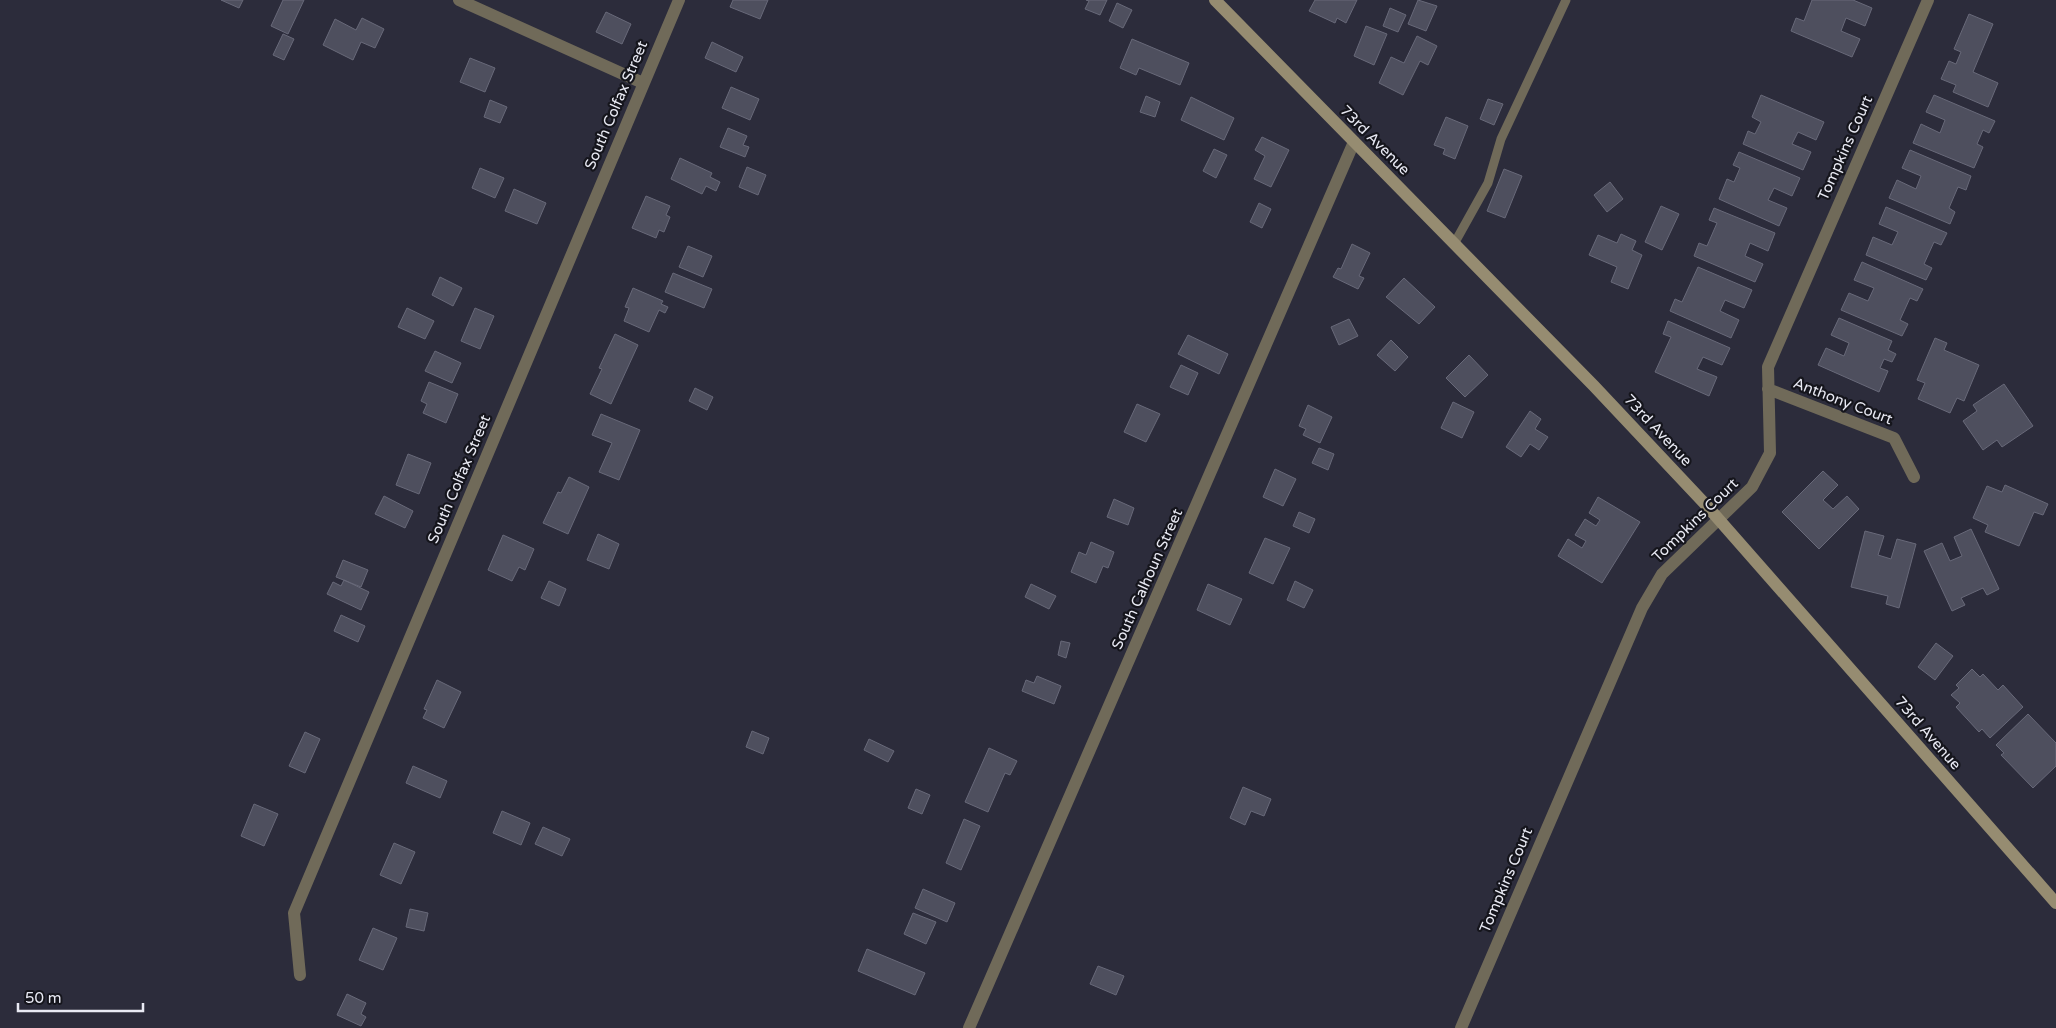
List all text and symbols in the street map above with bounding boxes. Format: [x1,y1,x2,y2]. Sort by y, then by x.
street label: South Colfax Street [581,38,651,172]
street label: Tompkins Court [1814,93,1876,203]
street label: 73rd Avenue [1336,101,1414,179]
street label: Anthony Court [1791,374,1895,428]
street label: 73rd Avenue [1620,390,1696,470]
street label: South Colfax Street [424,412,494,546]
street label: Tompkins Court [1648,474,1742,566]
street label: South Calhoun Street [1108,506,1186,652]
street label: 73rd Avenue [1891,693,1965,773]
street label: Tompkins Court [1476,824,1536,935]
scale bar [18,980,142,1012]
text: 50 m [25,989,62,1007]

